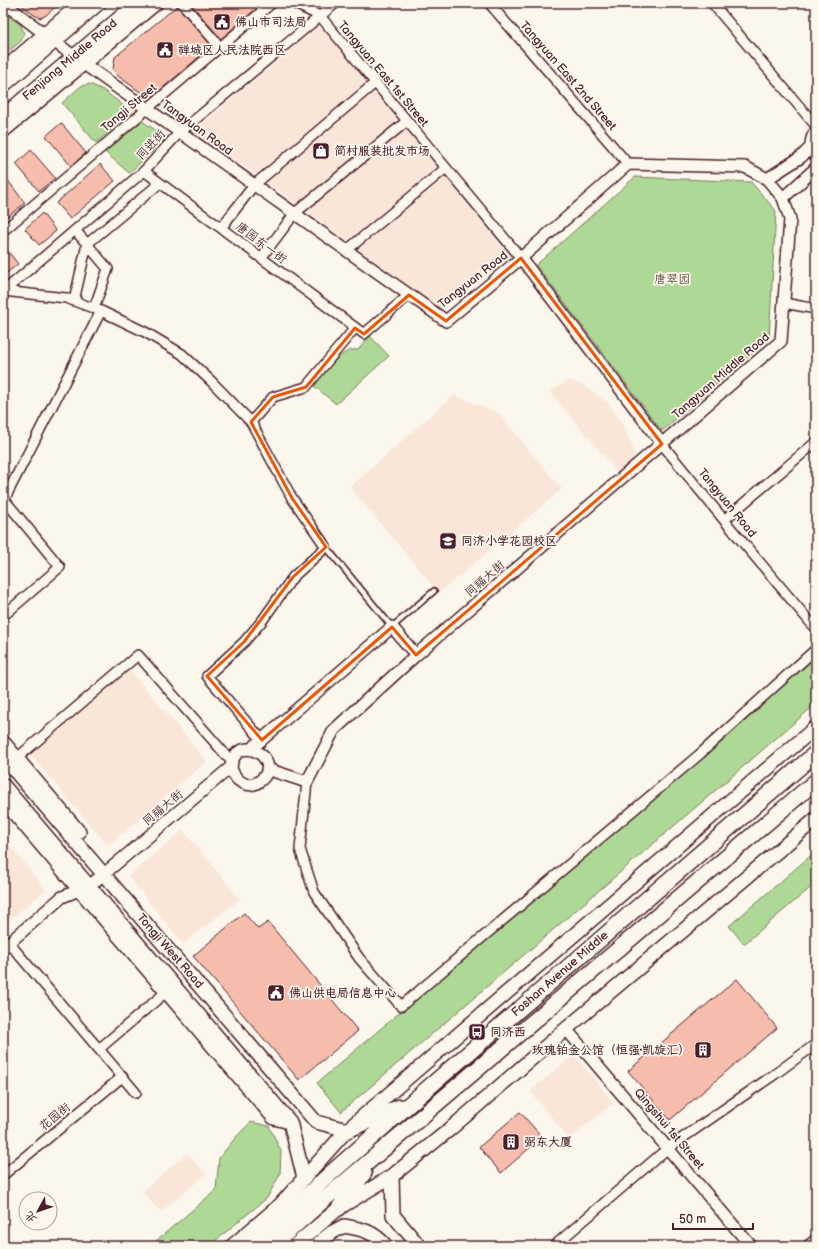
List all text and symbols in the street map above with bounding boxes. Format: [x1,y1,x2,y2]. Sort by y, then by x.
public building icon: 佛山市司法局 [212,12,232,32]
place label: 佛山市司法局 [235,15,307,30]
street label: Fenjiang Middle Road [20,16,120,104]
street label: Tangyuan East 1st Street [334,18,432,130]
street label: Tangyuan East 2nd Street [517,18,620,134]
public building icon: 禅城区人民法院西区 [155,40,175,60]
place label: 禅城区人民法院西区 [178,43,286,58]
street label: Tongji Street [98,80,160,136]
street label: Tangyuan Road [158,97,236,159]
street label: 同进街 [133,127,169,163]
shop icon: 简村服装批发市场 [311,141,331,161]
place label: 简村服装批发市场 [334,144,430,159]
street label: 唐园东一街 [233,219,289,267]
street label: Tangyuan Road [435,248,511,312]
park label: 唐翠园 [654,272,690,287]
street label: Tangyuan Middle Road [669,330,773,422]
street label: Tangyuan Road [695,465,759,541]
school or university icon: 同济小学花园校区 [438,531,458,551]
place label: 同济小学花园校区 [461,534,557,549]
street label: 同福大街 [462,558,508,600]
street label: 同福大街 [140,787,186,829]
street label: Tongji West Road [133,911,207,992]
street label: Foshan Avenue Middle [509,928,611,1020]
public building icon: 佛山供电局信息中心 [266,983,286,1003]
place label: 佛山供电局信息中心 [289,986,397,1001]
bus stop icon: 同济西 [467,1022,487,1042]
place label: 同济西 [490,1025,526,1040]
building icon: 玫瑰铂金公馆（恒强·凯旋汇） [693,1040,713,1060]
place label: 玫瑰铂金公馆（恒强·凯旋汇） [532,1043,690,1058]
street label: Qingshui 1st Street [631,1085,708,1173]
street label: 花园街 [36,1100,74,1134]
building icon: 弼东大厦 [501,1132,521,1152]
place label: 弼东大厦 [524,1135,572,1150]
north arrow [18,1191,58,1231]
scale bar [673,1205,753,1231]
text: 北 [22,1209,39,1225]
text: 50 m [679,1212,706,1227]

